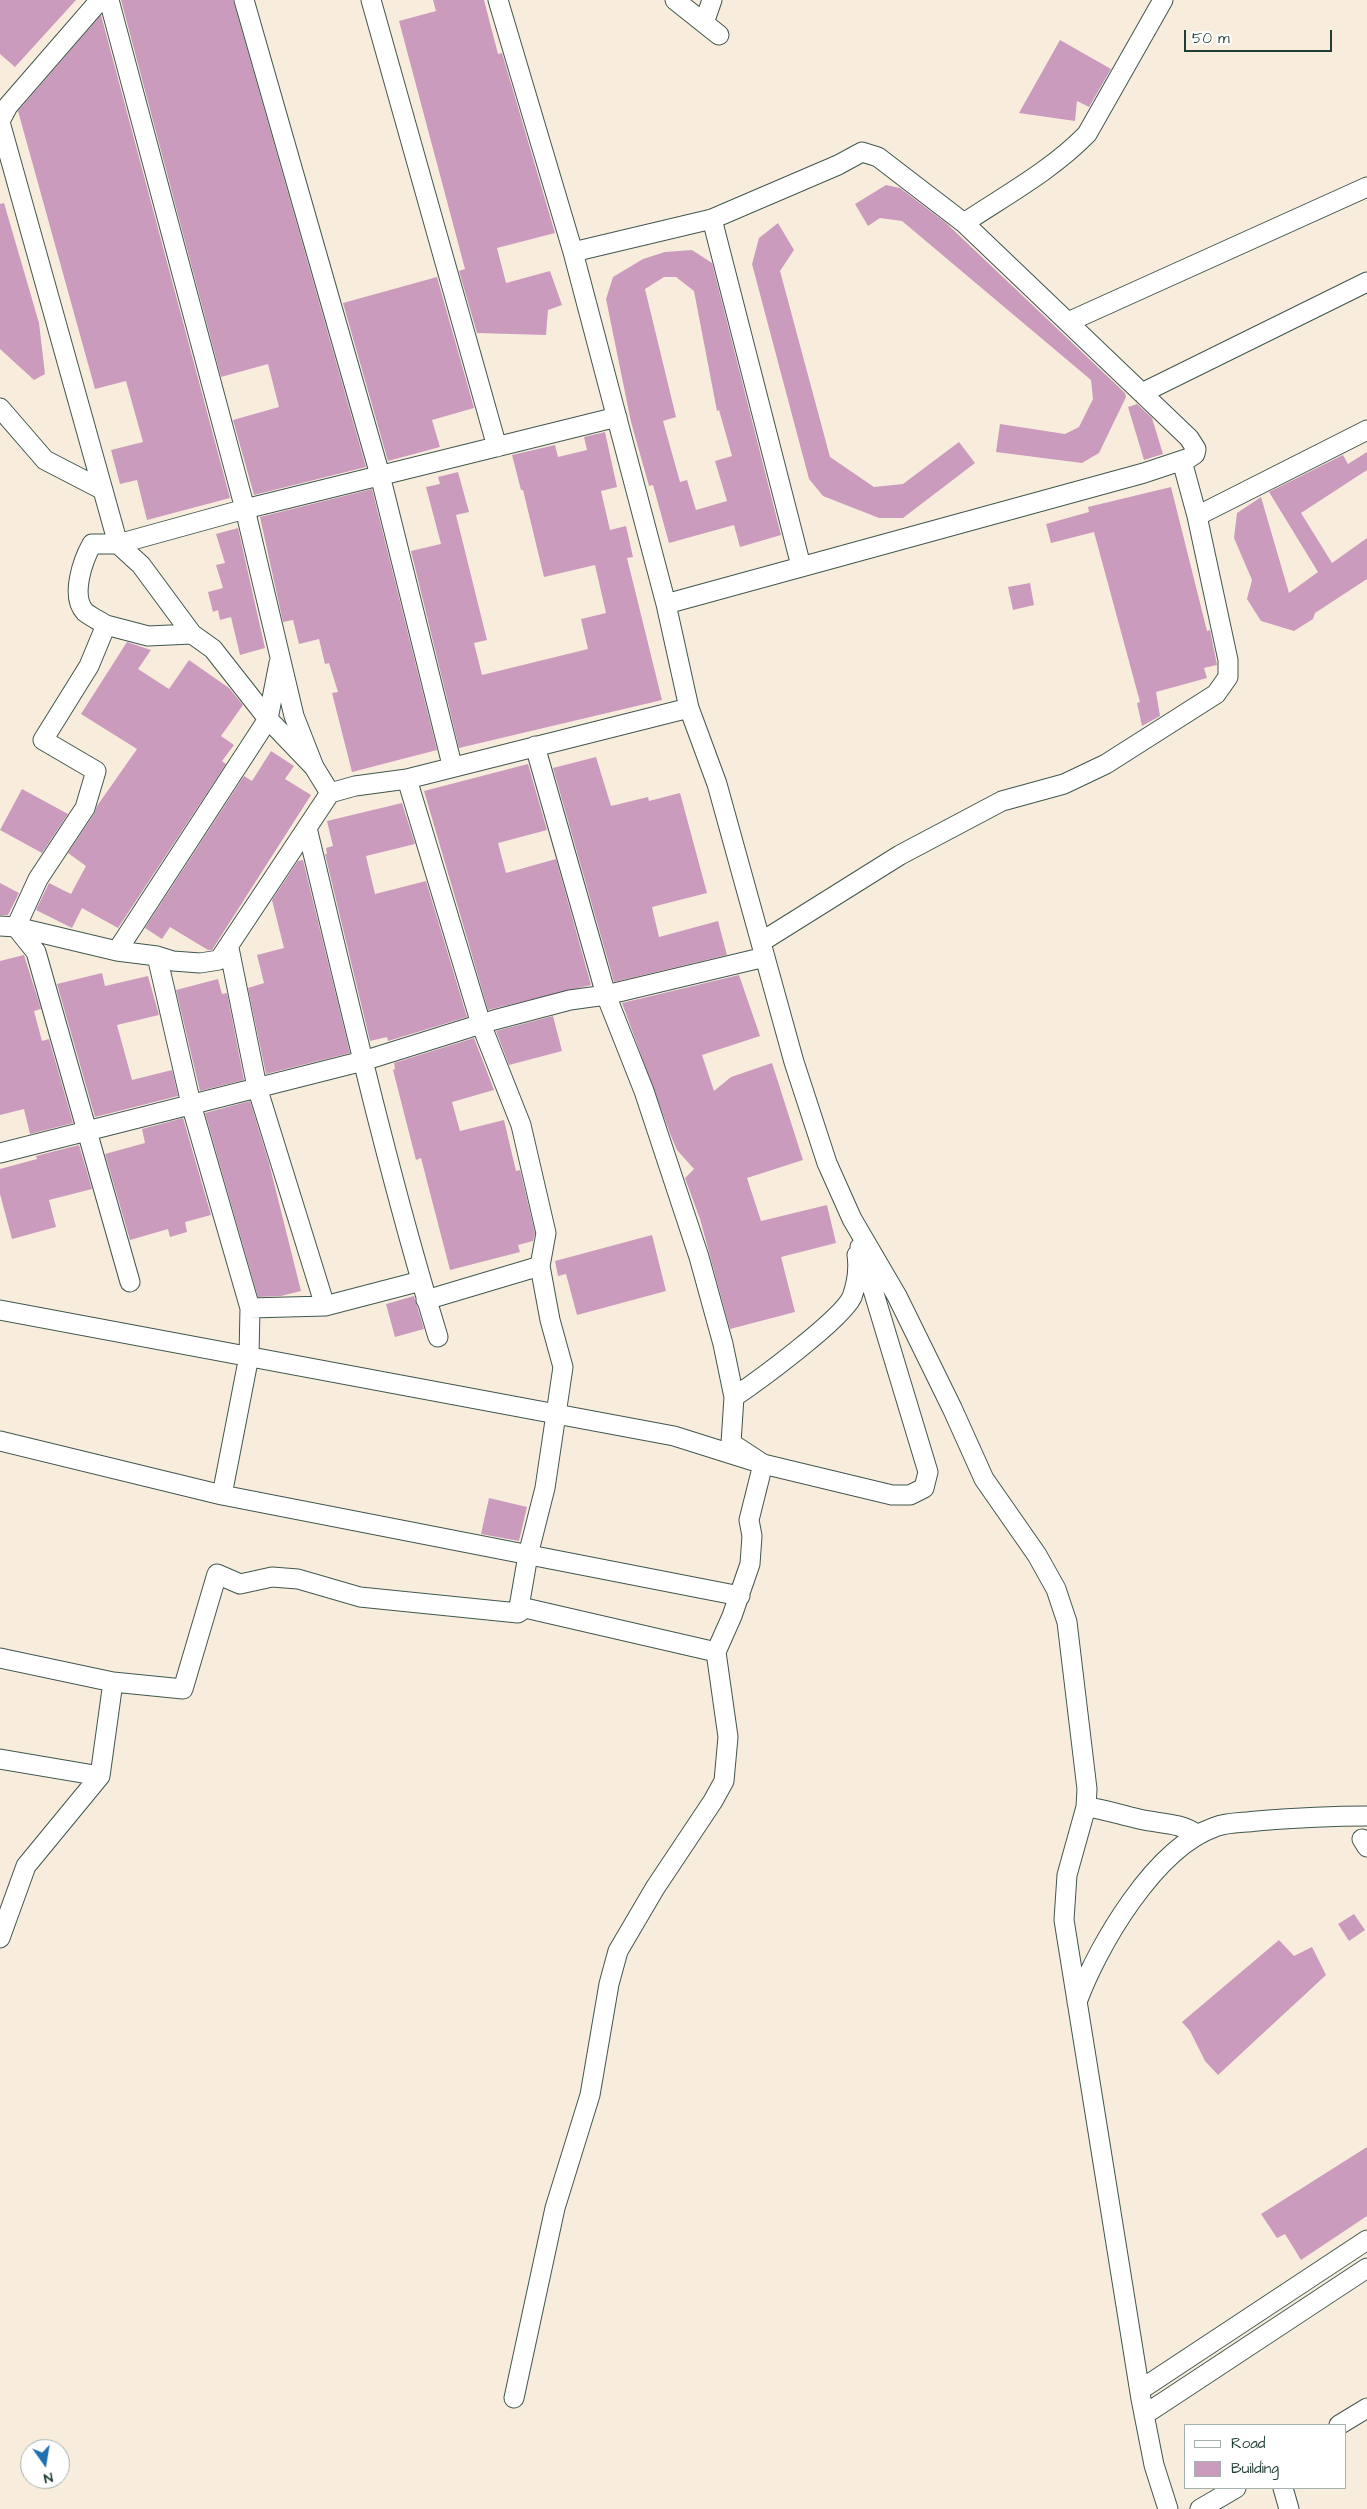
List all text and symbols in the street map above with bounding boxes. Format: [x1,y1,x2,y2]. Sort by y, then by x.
scale bar [1187,20,1334,52]
text: 50 m [1192,28,1230,49]
legend [1184,2424,1347,2489]
text: Road [1231,2433,1265,2454]
north arrow [20,2439,70,2489]
text: Building [1231,2458,1279,2479]
text: N [42,2467,55,2488]

